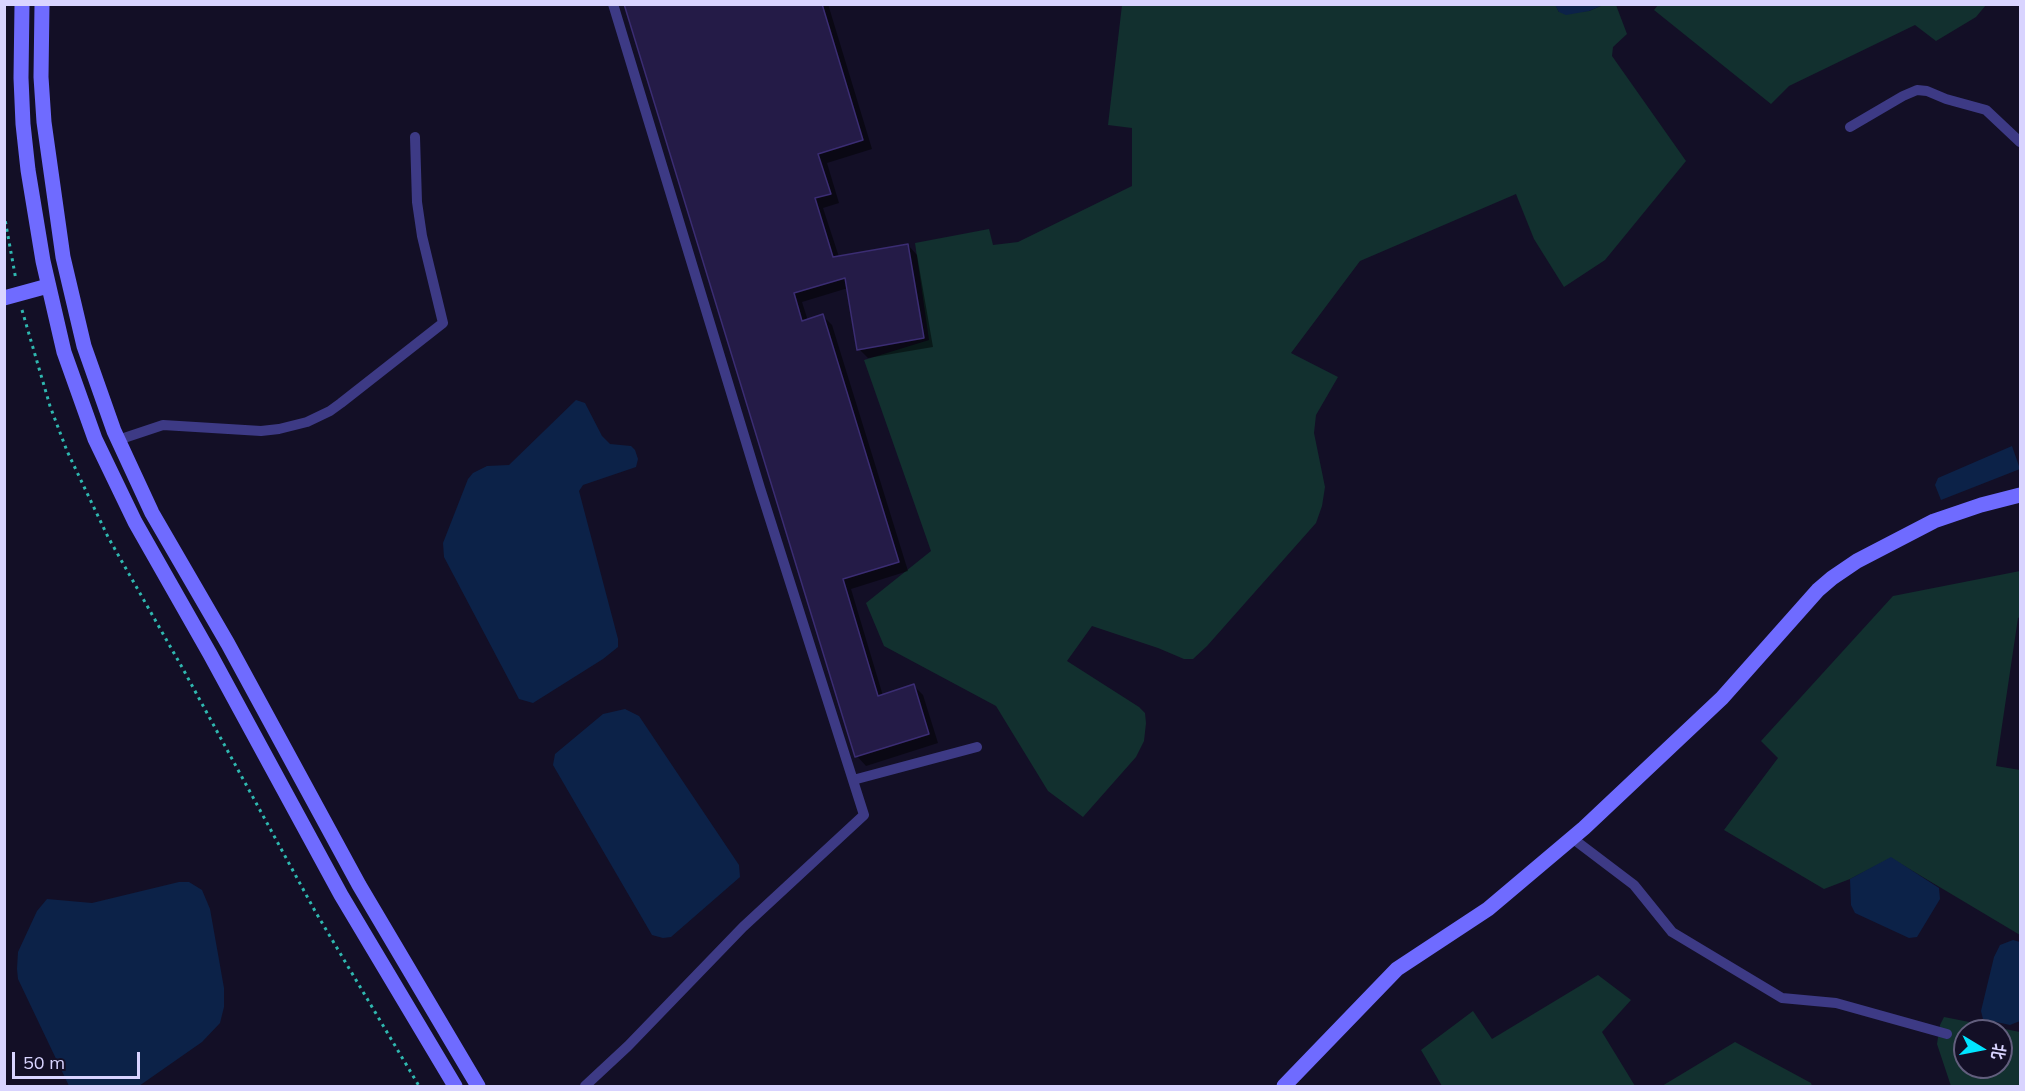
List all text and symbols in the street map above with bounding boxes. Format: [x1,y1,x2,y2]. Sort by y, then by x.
north arrow [1953,1019,2013,1079]
scale bar [15,1040,142,1078]
text: 北 [1988,1042,2010,1061]
text: 50 m [23,1051,65,1074]

